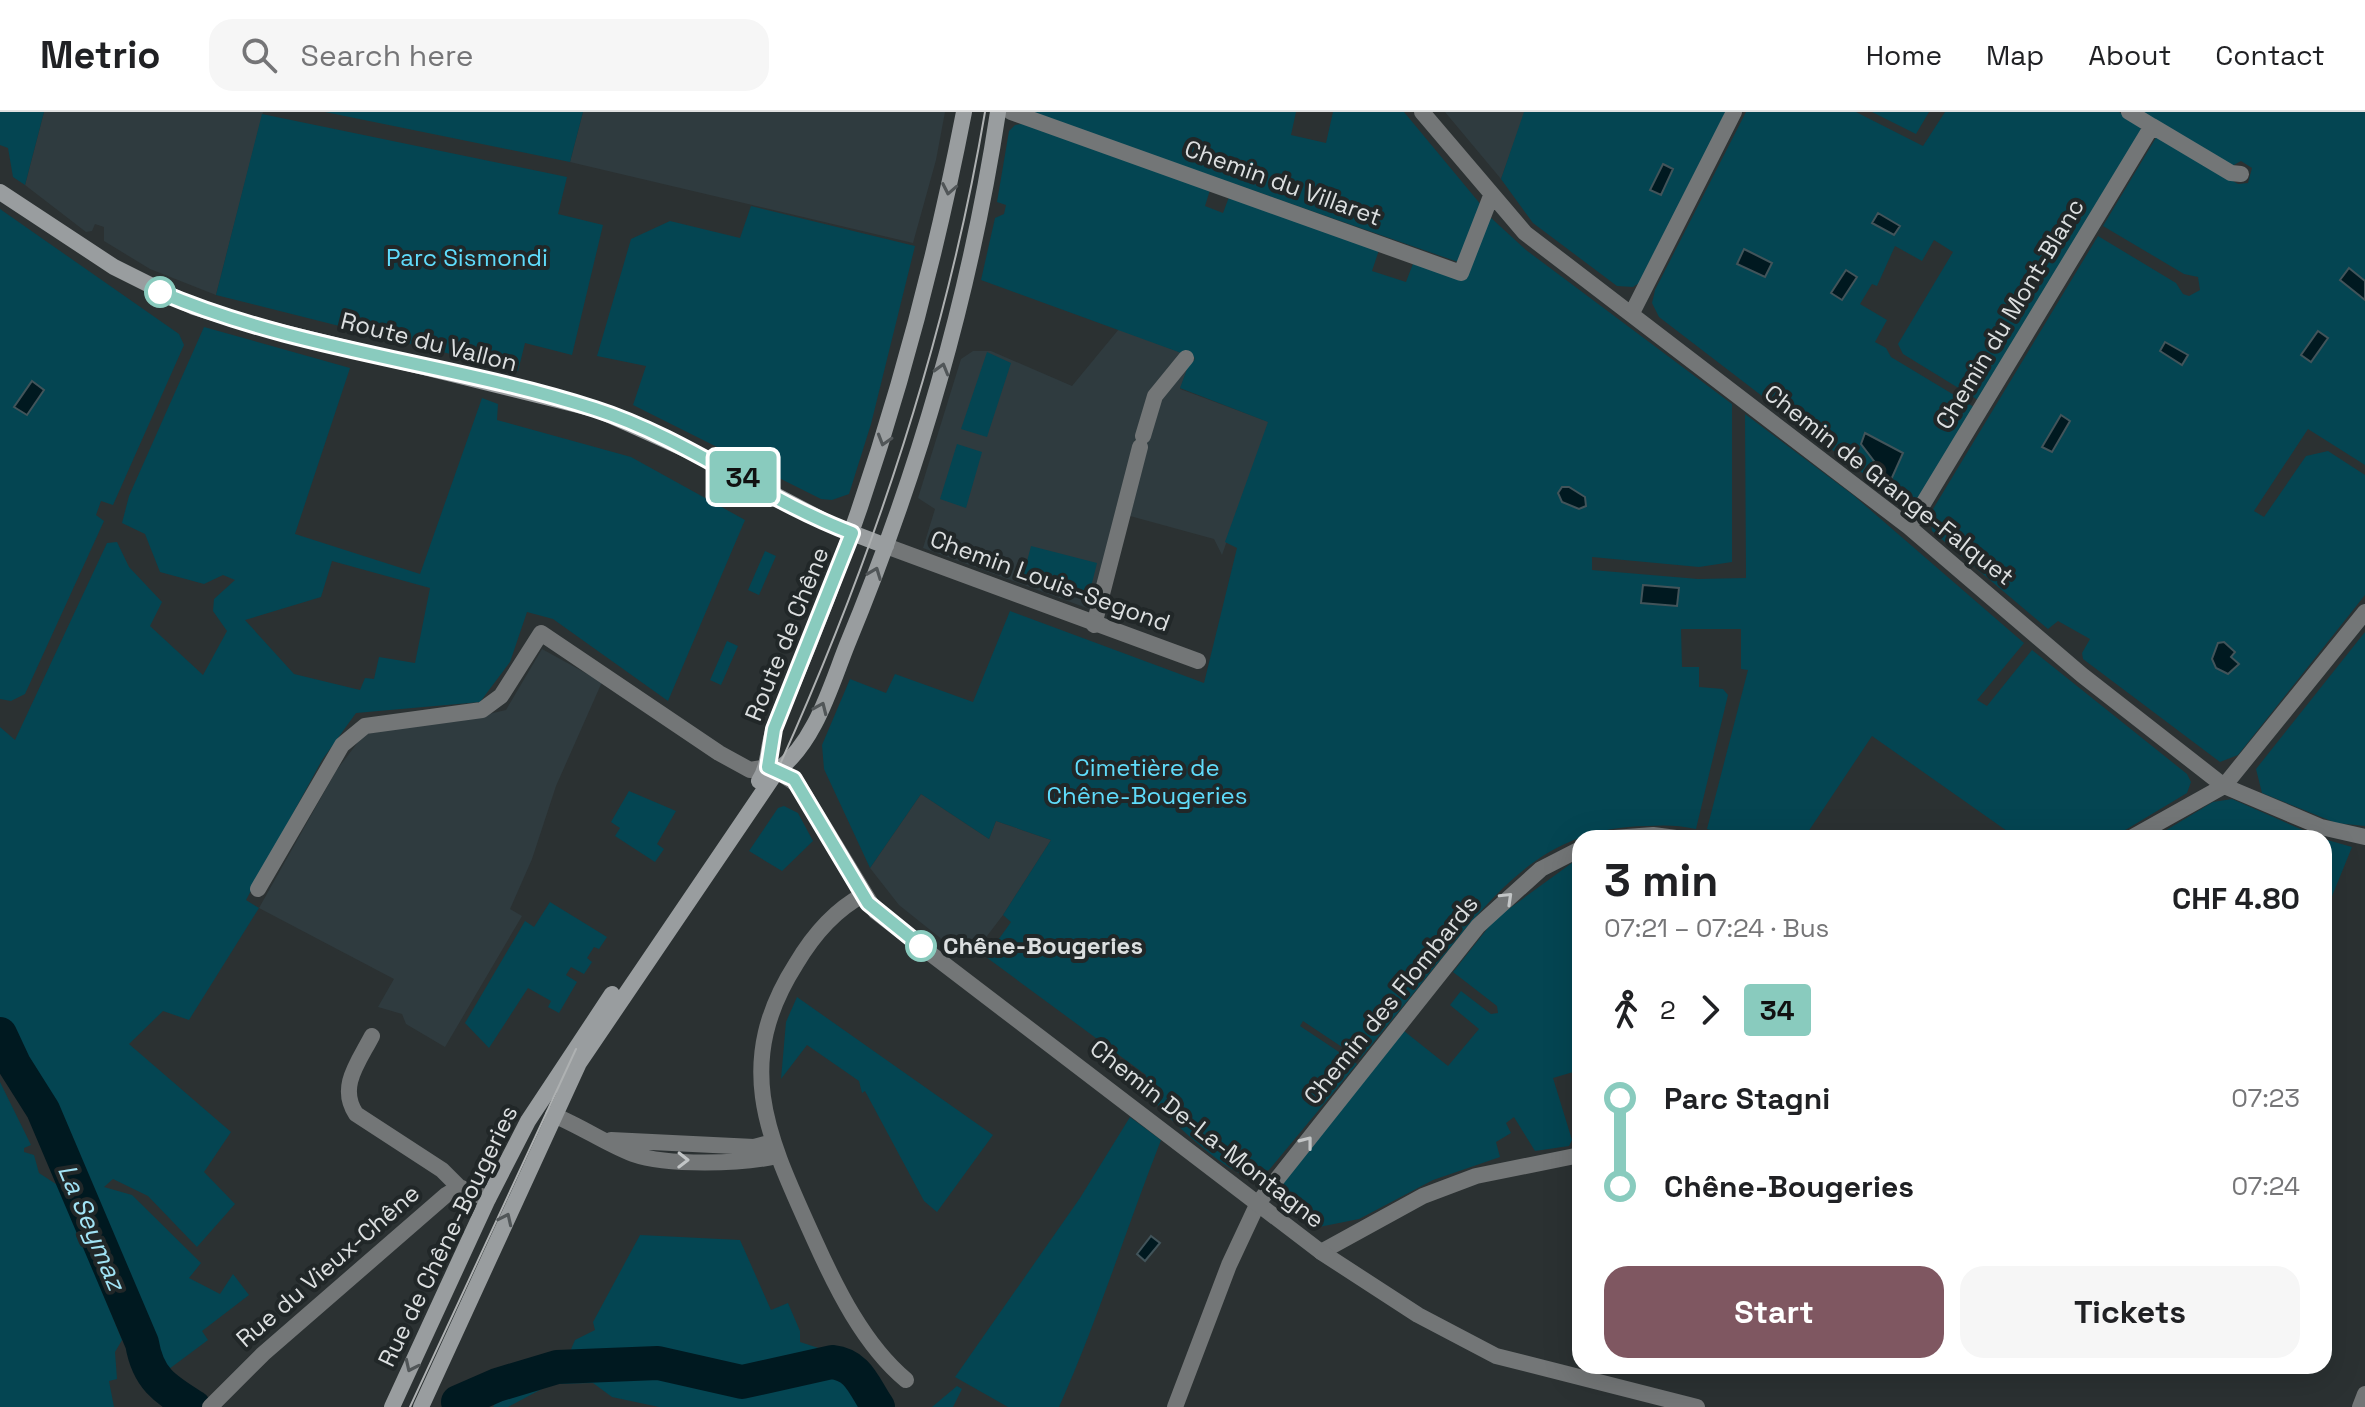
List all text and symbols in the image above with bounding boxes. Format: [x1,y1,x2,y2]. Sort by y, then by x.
search box [209,19,769,91]
text: Metrio [40,31,161,79]
icon: search [237,33,281,77]
text: Search here [301,36,473,75]
text: Home [1866,37,1942,73]
text: Map [1986,37,2044,73]
text: About [2088,37,2171,73]
text: Contact [2215,37,2325,73]
street label: Chemin du Villaret [1180,132,1386,233]
one-way arrow [941,181,958,195]
street label: Chemin du Mont-Blanc [1928,193,2091,435]
park label: Parc Sismondi [386,242,548,273]
unlabelled marker [145,277,175,307]
street label: Route du Vallon [338,305,521,378]
one-way arrow [933,363,949,377]
street label: Chemin de Grange-Falquet [1758,377,2020,592]
one-way arrow [877,433,893,447]
line badge: 34 [707,451,779,503]
text: 34 [726,459,760,495]
street label: Chemin Louis-Segond [926,523,1174,638]
street label: Route de Chêne [738,542,836,725]
one-way arrow [865,567,882,581]
one-way arrow [811,702,827,716]
park label: Cimetière de Chêne-Bougeries [1047,752,1247,811]
text: 3 min [1604,853,1718,909]
text: CHF 4.80 [2172,879,2300,918]
street label: Chemin des Flombards [1297,889,1485,1111]
one-way arrow [1498,892,1512,907]
text: 07:21 – 07:24 · Bus [1604,911,1829,945]
place label: Chêne-Bougeries [943,930,1143,961]
marker: Chêne-Bougeries [906,931,936,961]
icon: walk [1604,988,1648,1032]
icon: forward [1688,988,1732,1032]
text: 34 [1760,992,1795,1028]
text: 2 [1660,993,1676,1027]
street label: Chemin De-La-Montagne [1084,1032,1331,1235]
text: Parc Stagni [1664,1079,1830,1118]
text: 07:23 [2231,1081,2300,1115]
street label: Rue de Chêne-Bougeries [371,1100,524,1372]
one-way arrow [1297,1137,1312,1151]
one-way arrow [677,1151,690,1168]
water label: La Seymaz [50,1159,135,1298]
text: Chêne-Bougeries [1664,1167,1914,1206]
text: 07:24 [2231,1169,2300,1203]
street label: Rue du Vieux-Chêne [229,1177,426,1354]
one-way arrow [496,1213,512,1228]
button: Start [1604,1266,1944,1358]
button: Tickets [1960,1266,2300,1358]
one-way arrow [405,1358,421,1373]

